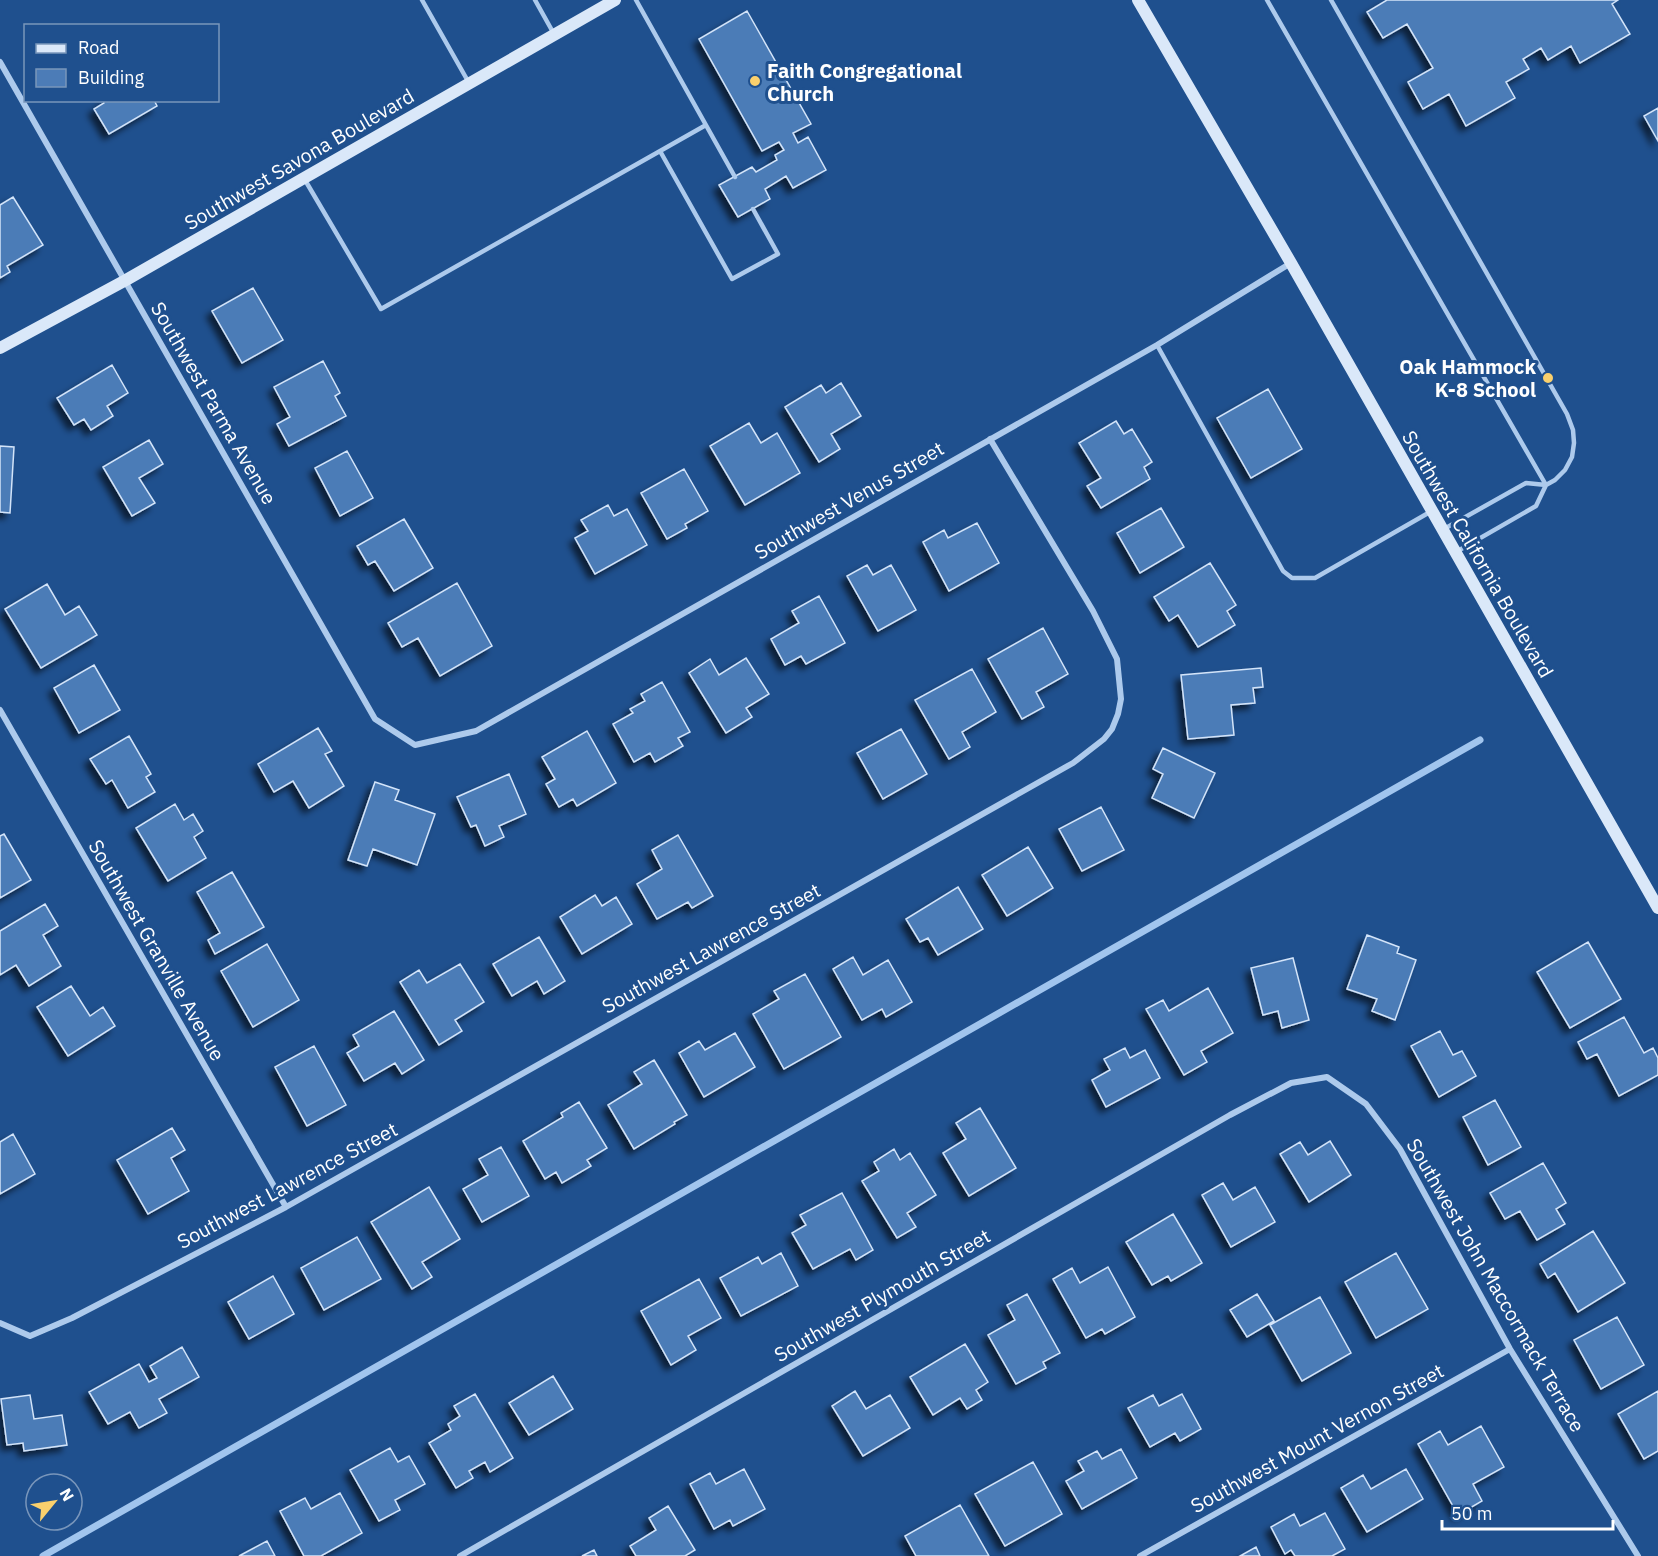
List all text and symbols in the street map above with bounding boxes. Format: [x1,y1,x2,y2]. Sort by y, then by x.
legend [24,24,219,102]
text: Road [78,36,119,59]
place label: Faith Congregational Church [767,57,962,107]
text: Building [78,66,145,89]
marker: Faith Congregational Church [748,74,762,88]
street label: Southwest Savona Boulevard [179,82,419,236]
street label: Southwest Parma Avenue [145,297,283,509]
place label: Oak Hammock K-8 School [1399,353,1536,403]
marker: Oak Hammock K-8 School [1541,371,1555,385]
street label: Southwest California Boulevard [1396,425,1560,683]
street label: Southwest Venus Street [749,435,949,565]
street label: Southwest Granville Avenue [83,834,231,1066]
street label: Southwest Lawrence Street [597,877,825,1019]
street label: Southwest Lawrence Street [172,1115,402,1255]
street label: Southwest John Maccormack Terrace [1401,1133,1591,1437]
street label: Southwest Plymouth Street [769,1222,995,1368]
street label: Southwest Mount Vernon Street [1186,1357,1448,1519]
north arrow [24,1472,84,1532]
text: N [55,1484,79,1505]
scale bar [1442,1493,1613,1531]
text: 50 m [1451,1502,1493,1525]

